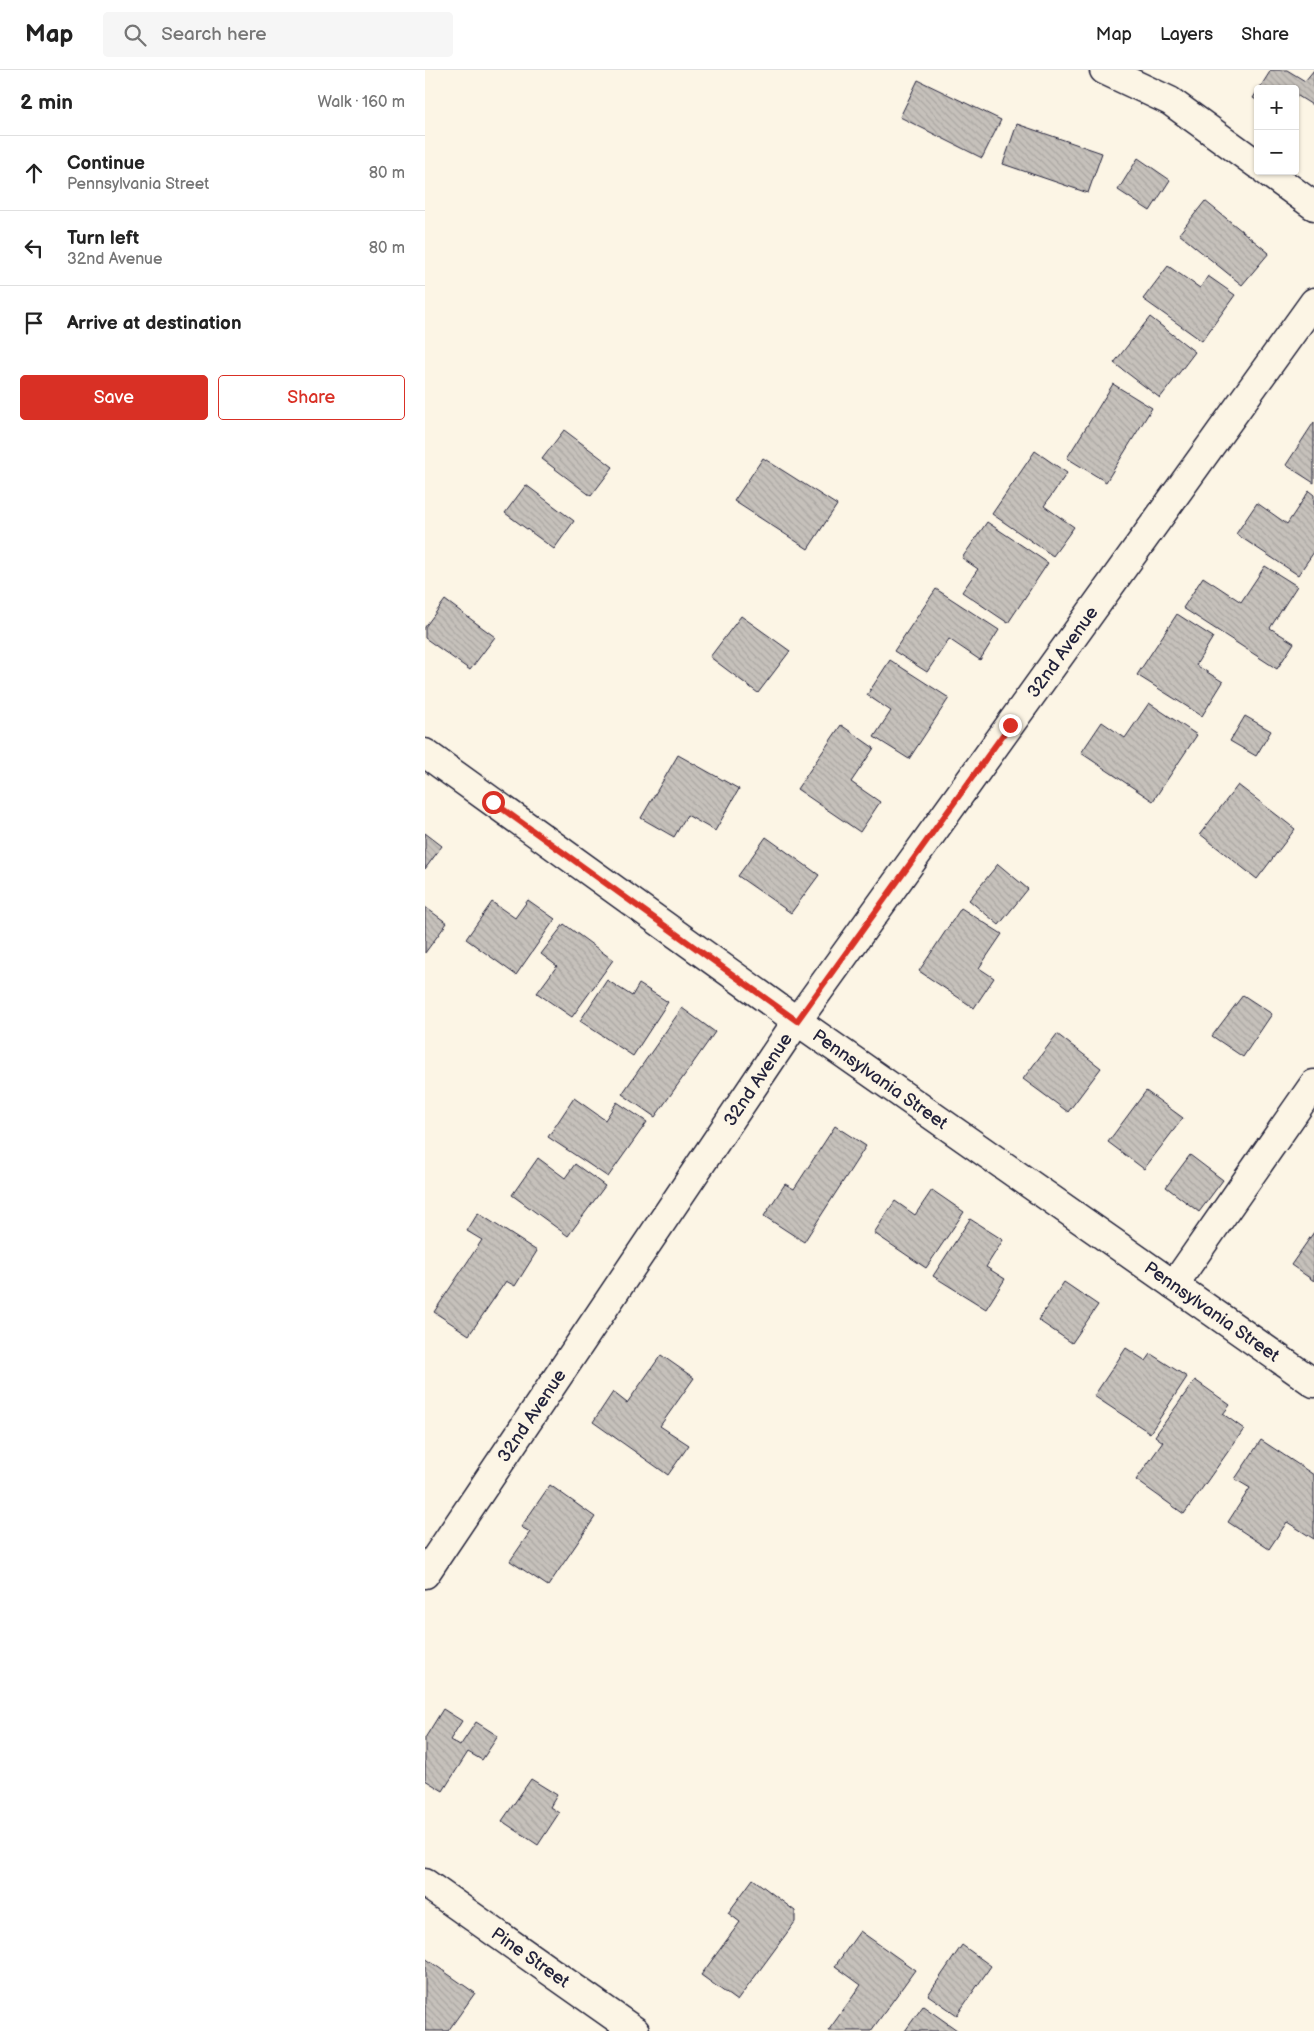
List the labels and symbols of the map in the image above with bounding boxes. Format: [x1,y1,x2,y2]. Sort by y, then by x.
street label: 32nd Avenue [1022,602,1102,702]
route end [999,714,1022,737]
route start [482,791,505,814]
street label: Pennsylvania Street [809,1025,952,1134]
street label: 32nd Avenue [719,1029,797,1130]
street label: Pennsylvania Street [1140,1257,1284,1366]
street label: 32nd Avenue [493,1365,571,1466]
street label: Pine Street [487,1923,574,1992]

